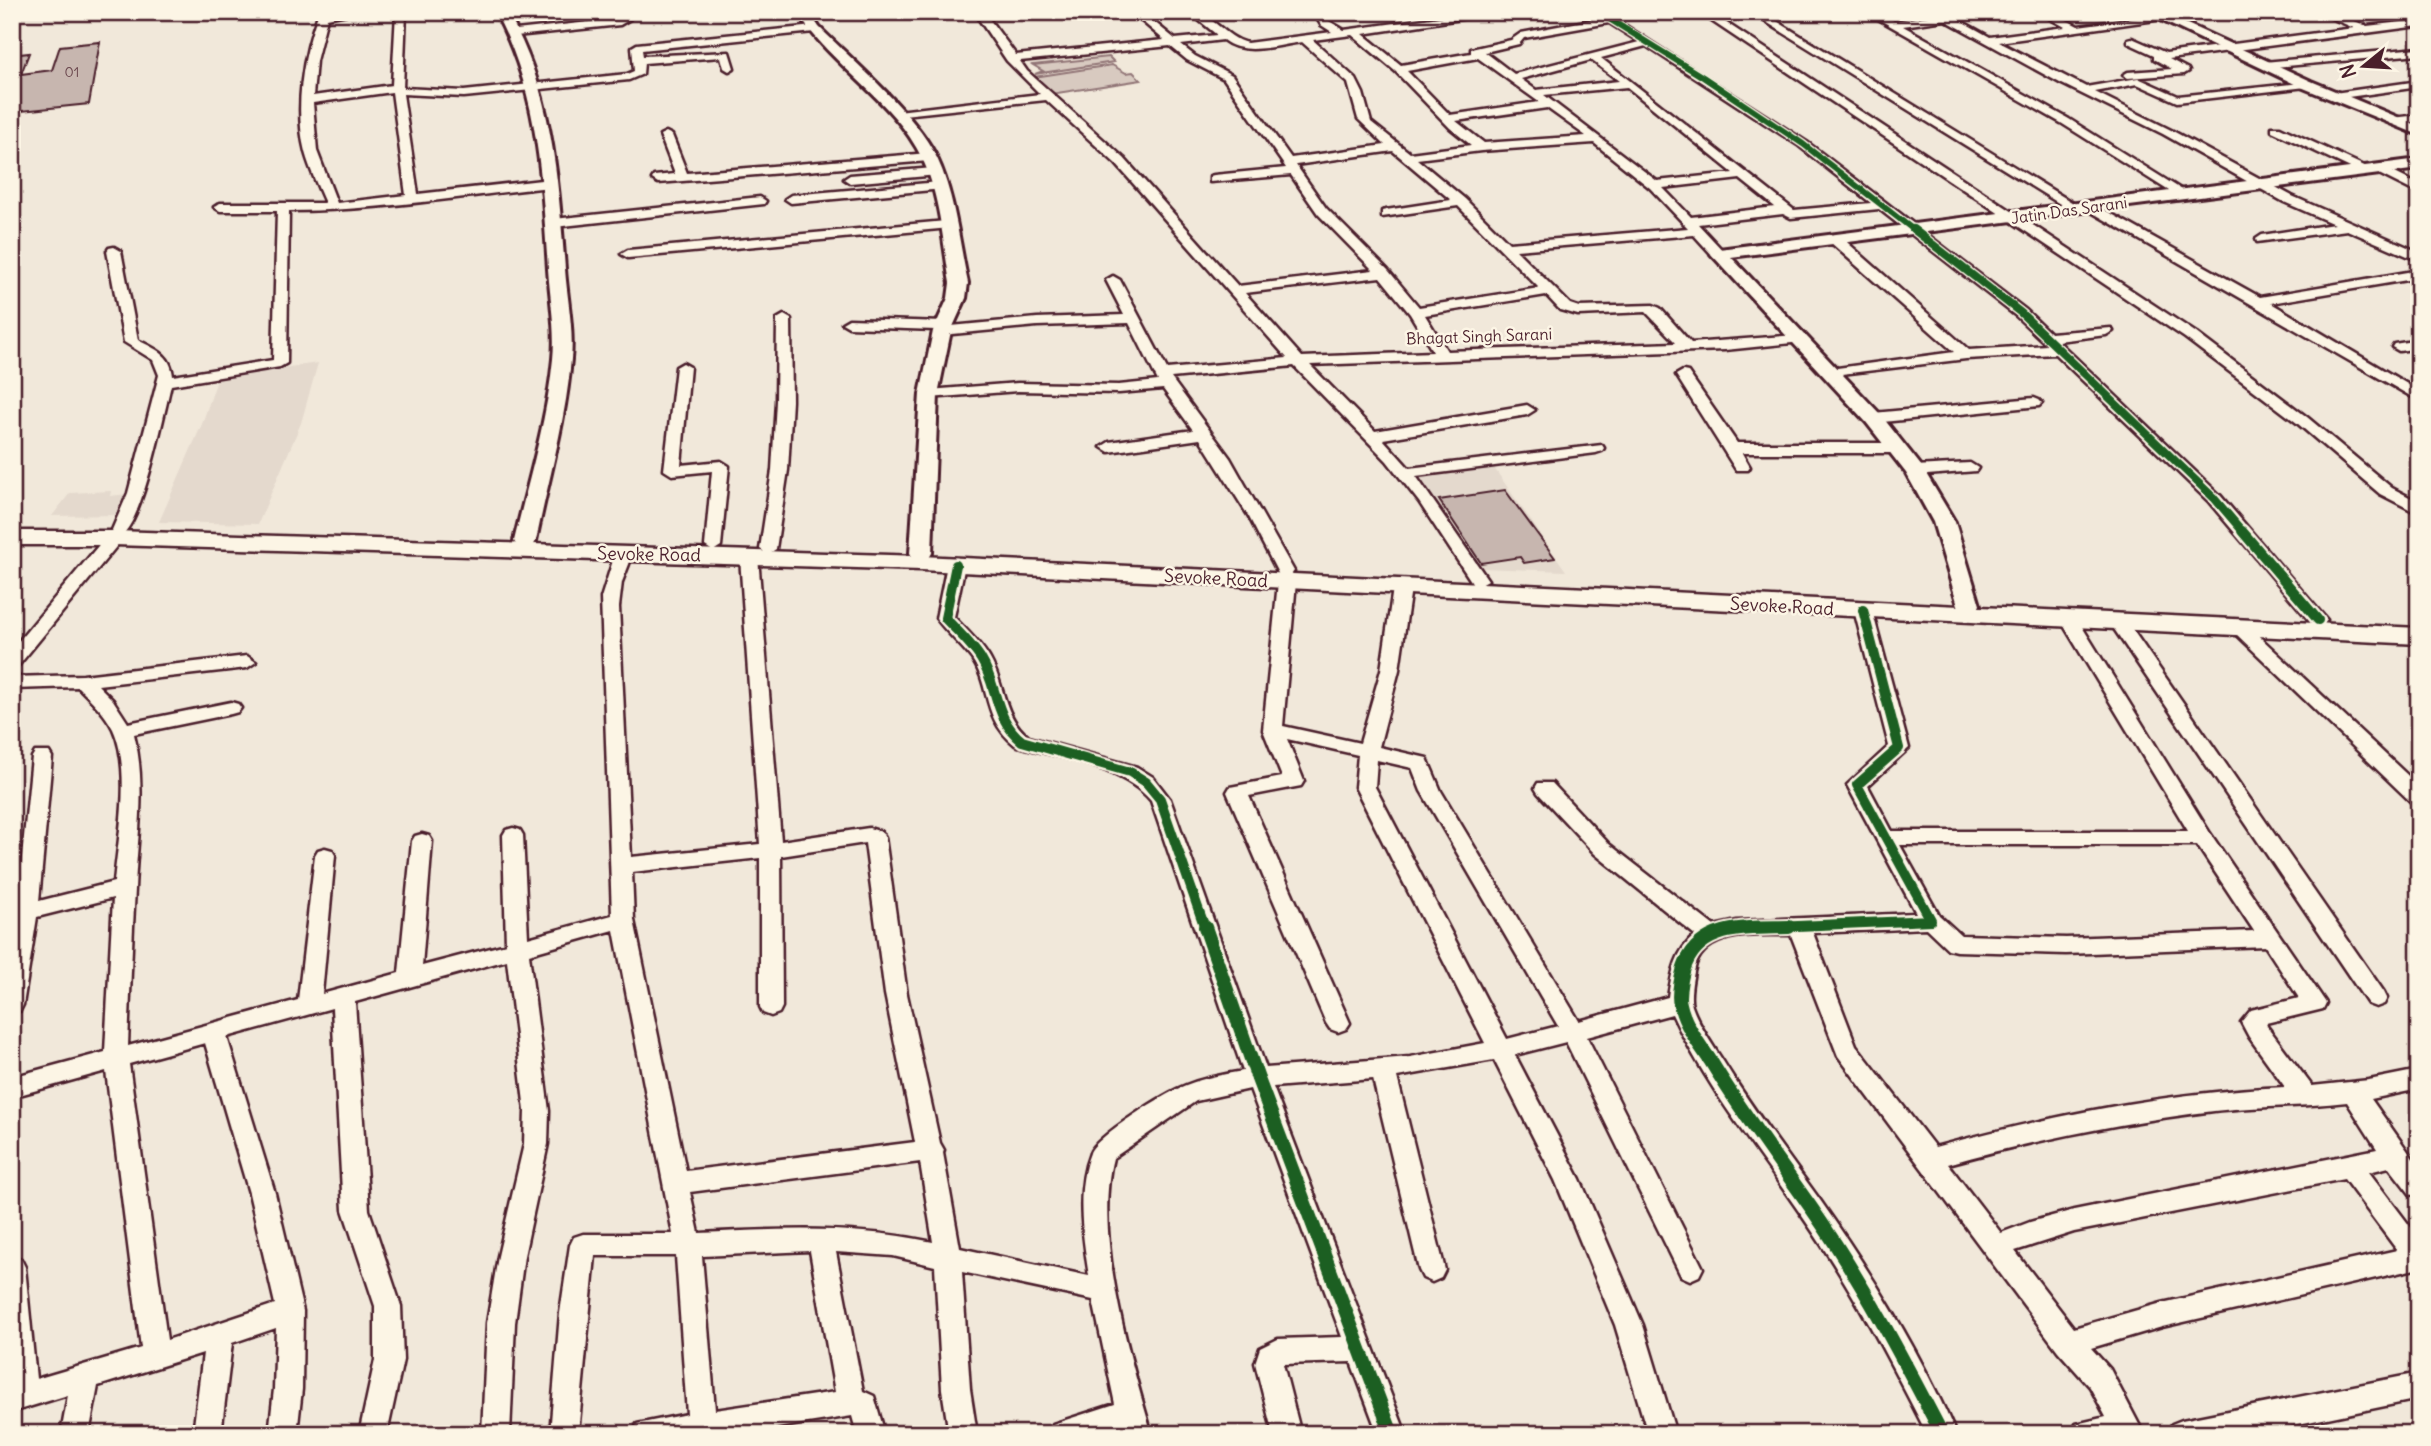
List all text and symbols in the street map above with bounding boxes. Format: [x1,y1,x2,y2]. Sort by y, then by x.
north arrow [2330,32,2400,102]
text: N [2334,61,2361,81]
house number: 01 [65,63,79,81]
street label: Jatin Das Sarani [2010,192,2128,228]
street label: Bhagat Singh Sarani [1406,323,1552,349]
street label: Sevoke Road [597,542,701,566]
street label: Sevoke Road [1164,564,1269,592]
street label: Sevoke Road [1730,592,1835,620]

